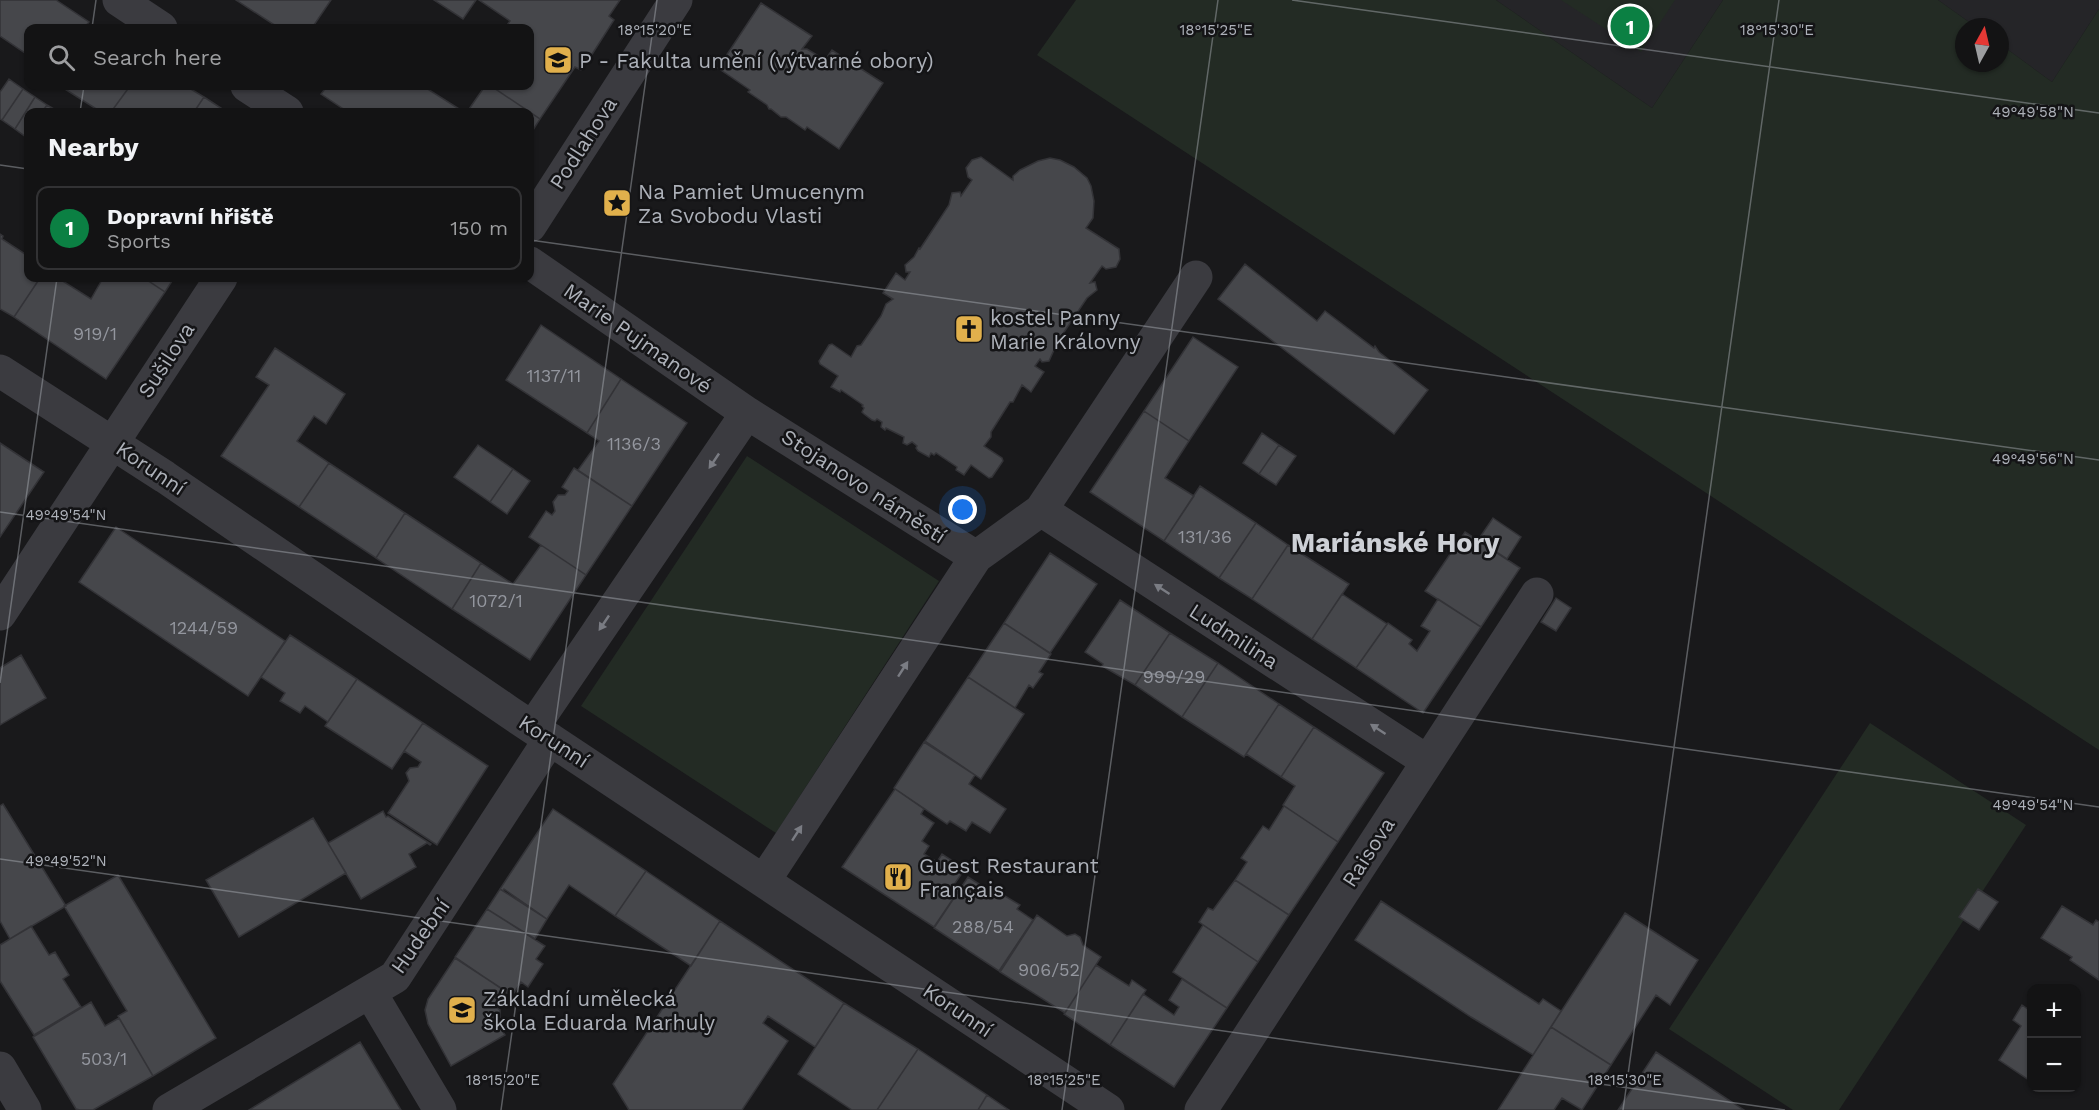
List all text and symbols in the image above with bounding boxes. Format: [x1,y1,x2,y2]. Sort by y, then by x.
pin: 1 [1610,3,1650,48]
north arrow [1955,18,2009,72]
text: 18°15'20"E [618,21,692,39]
text: 18°15'25"E [1179,21,1253,39]
text: 18°15'30"E [1740,21,1814,39]
search box [24,24,534,90]
icon: search [45,41,78,74]
school or university icon: P - Fakulta umění (výtvarné obory) [542,44,574,76]
text: Search here [93,45,222,70]
place label: P - Fakulta umění (výtvarné obory) [579,48,934,73]
street label: Podlahova [544,92,622,194]
text: 49°49'58"N [1992,103,2074,121]
text: Nearby [48,132,139,162]
place label: Na Pamiet Umucenym Za Svobodu Vlasti [638,179,865,228]
place icon: Na Pamiet Umucenym Za Svobodu Vlasti [601,187,633,219]
text: Dopravní hřiště [107,204,274,229]
text: 1 [65,216,74,240]
text: 150 m [450,216,508,240]
text: Sports [107,229,171,253]
street label: Marie Pujmanové [559,278,717,398]
place label: kostel Panny Marie Královny [990,305,1141,354]
church icon: kostel Panny Marie Královny [953,313,985,345]
street label: Sušilova [132,318,200,402]
house number: 919/1 [73,323,117,344]
house number: 1137/11 [527,365,581,386]
street label: Stojanovo náměstí [777,423,951,549]
house number: 1136/3 [607,433,661,454]
street label: Korunní [111,436,191,501]
text: 49°49'56"N [1992,450,2074,468]
one-way arrow [709,453,720,469]
your location [948,495,977,524]
text: 49°49'54"N [25,506,107,524]
house number: 131/36 [1178,526,1232,547]
district label: Mariánské Hory [1291,527,1500,559]
one-way arrow [1154,583,1170,595]
house number: 1072/1 [469,590,523,611]
street label: Ludmilina [1185,598,1283,674]
one-way arrow [598,614,610,630]
house number: 1244/59 [170,617,238,638]
one-way arrow [897,661,908,677]
house number: 999/29 [1143,666,1205,687]
street label: Korunní [514,709,594,773]
one-way arrow [1370,724,1386,735]
text: 49°49'54"N [1992,796,2074,814]
street label: Raisova [1336,813,1400,891]
one-way arrow [791,825,802,841]
text: 49°49'52"N [25,852,107,870]
place label: Guest Restaurant Français [919,853,1099,902]
restaurant icon: Guest Restaurant Français [882,861,914,893]
street label: Hudební [385,894,455,978]
house number: 288/54 [952,916,1014,937]
house number: 906/52 [1018,959,1080,980]
street label: Korunní [918,978,998,1043]
map controls [2027,984,2081,1092]
button: + [2027,984,2081,1038]
place label: Základní umělecká škola Eduarda Marhuly [483,986,715,1035]
school or university icon: Základní umělecká škola Eduarda Marhuly [446,994,478,1026]
button: − [2027,1038,2081,1092]
house number: 503/1 [81,1048,127,1069]
text: 18°15'20"E [466,1071,540,1089]
text: 18°15'25"E [1027,1071,1101,1089]
text: 18°15'30"E [1588,1071,1662,1089]

